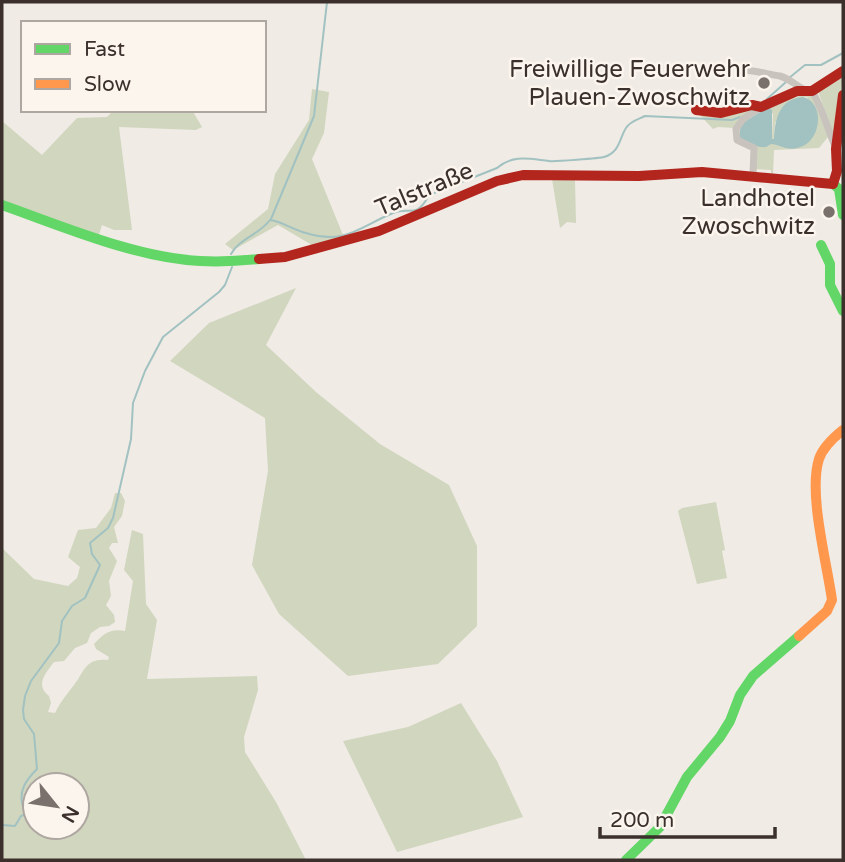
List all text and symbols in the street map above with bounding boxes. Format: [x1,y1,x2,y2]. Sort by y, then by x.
legend [21,21,266,112]
text: Fast [84,37,125,62]
place label: Freiwillige Feuerwehr Plauen-Zwoschwitz [509,55,751,112]
text: Slow [84,72,132,97]
marker: Freiwillige Feuerwehr Plauen-Zwoschwitz [756,75,772,91]
street label: Talstraße [371,156,478,223]
place label: Landhotel Zwoschwitz [681,184,815,241]
marker: Landhotel Zwoschwitz [821,204,837,220]
north arrow [21,771,91,841]
scale bar [600,796,775,840]
text: N [57,802,83,826]
text: 200 m [610,808,674,833]

